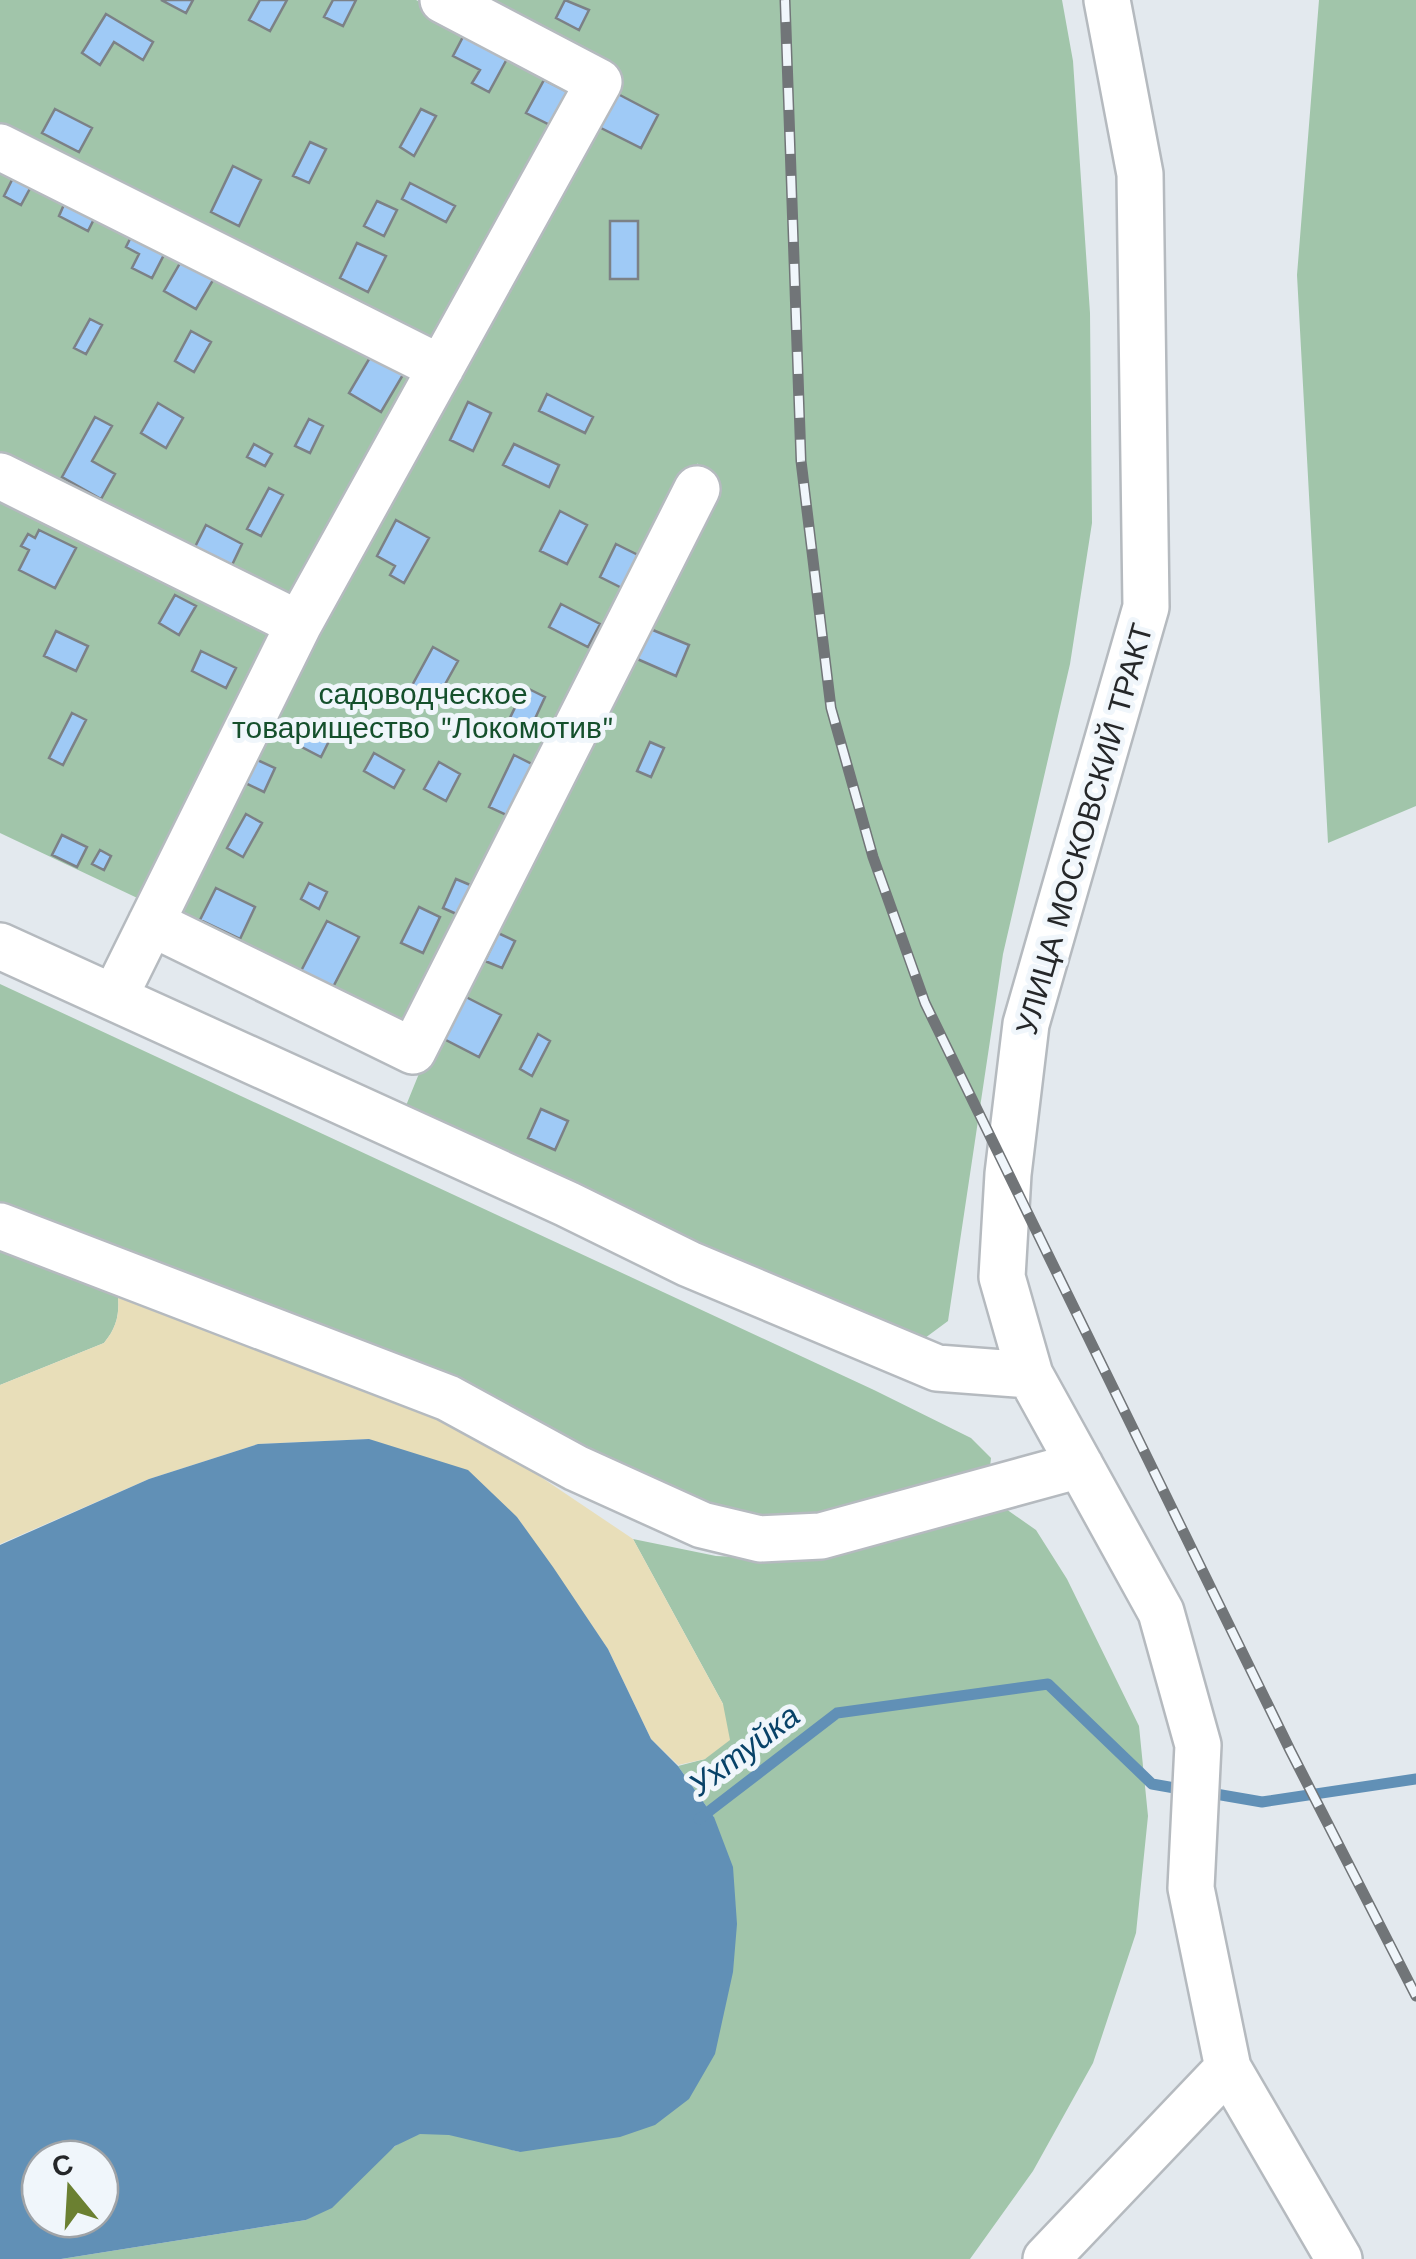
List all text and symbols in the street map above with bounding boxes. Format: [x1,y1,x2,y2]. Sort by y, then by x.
street label: УЛИЦА МОСКОВСКИЙ ТРАКТ [1008,619,1160,1039]
park label: садоводческое товарищество "Локомотив" [232,676,614,745]
water label: Ухтуйка [680,1696,807,1805]
north arrow [20,2139,120,2239]
text: С [48,2147,77,2185]

